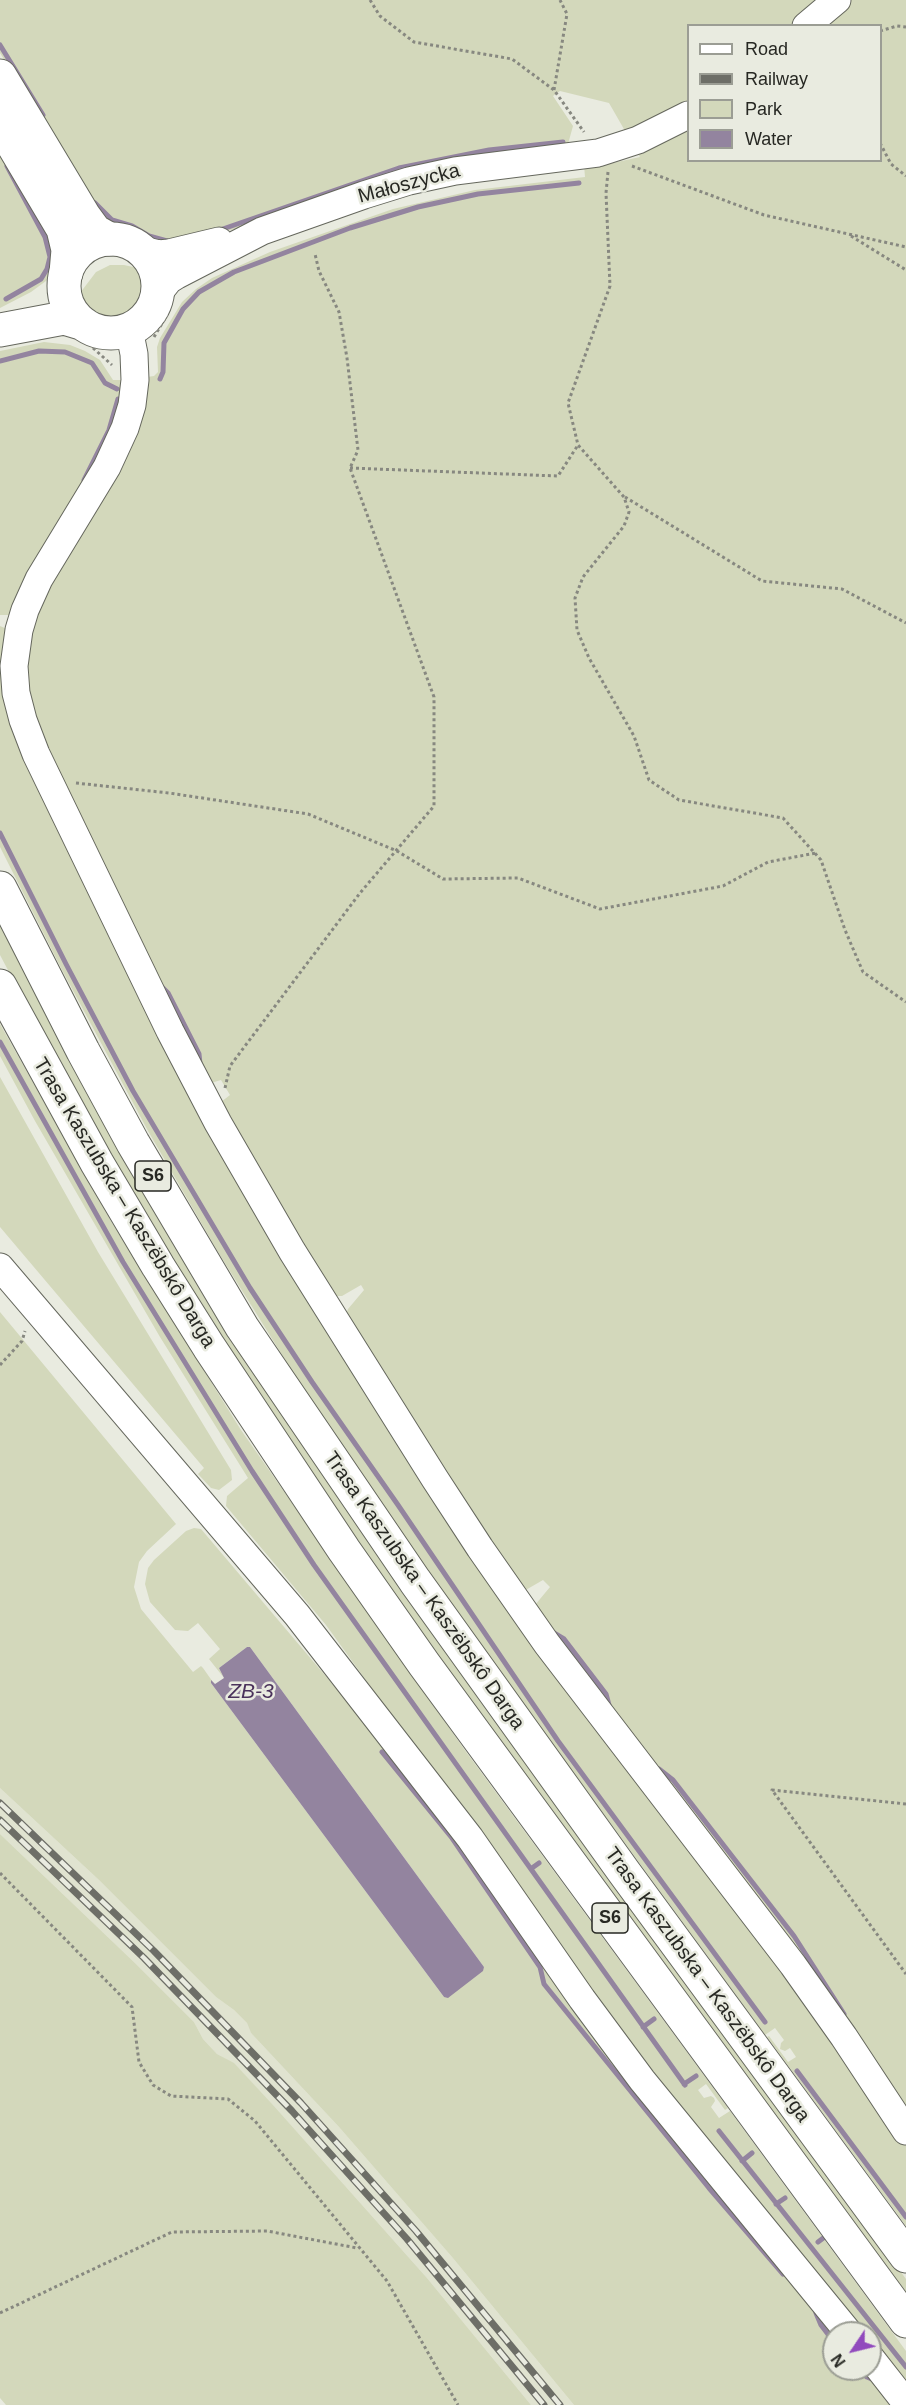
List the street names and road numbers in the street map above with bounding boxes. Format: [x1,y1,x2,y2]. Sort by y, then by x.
street label: Małoszycka [355,159,463,209]
street label: Trasa Kaszubska – Kaszëbskô Darga [28,1054,220,1352]
road number: S6 [135,1161,171,1191]
street label: Trasa Kaszubska – Kaszëbskô Darga [318,1447,530,1735]
street label: Trasa Kaszubska – Kaszëbskô Darga [599,1843,815,2127]
road number: S6 [592,1903,628,1933]

